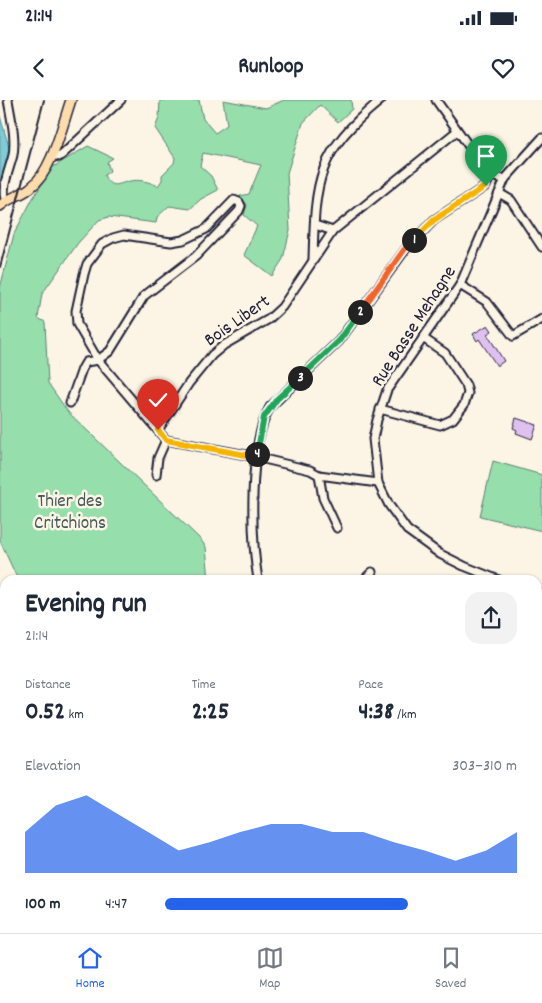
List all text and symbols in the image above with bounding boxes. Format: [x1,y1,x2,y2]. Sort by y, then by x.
text: 21:14 [25,4,53,31]
text: Runloop [238,52,304,83]
icon: back [25,54,53,82]
icon: heart [489,54,517,82]
pin [465,135,507,186]
icon: arrive [472,142,500,170]
pin: 1 [402,228,426,252]
text: 1 [413,230,416,250]
street label: Rue Basse Mehagne [366,261,464,393]
street label: Bois Libert [199,289,277,354]
pin: 2 [348,300,372,324]
text: 2 [357,302,364,322]
pin: 3 [288,366,312,390]
text: 3 [297,368,304,388]
pin [137,379,179,430]
icon: check [144,386,172,414]
pin: 4 [244,442,270,466]
text: 4 [255,444,260,464]
park label: Thier des Critchions [34,489,106,538]
text: Evening run [25,586,147,626]
button: share [465,592,517,644]
text: 21:14 [25,625,48,648]
text: Distance [25,675,71,695]
text: Time [192,675,216,695]
text: Pace [358,675,383,695]
text: 0.52 [25,695,65,731]
text: 2:25 [192,695,229,731]
text: 4:38 [358,695,394,731]
text: km [65,705,84,725]
text: /km [394,705,417,725]
text: Elevation [25,755,81,778]
text: 303–310 m [452,755,517,778]
text: 100 m [25,893,61,916]
text: 4:47 [105,893,127,916]
tab: Home [76,944,105,994]
tab: Map [256,944,284,994]
tab: Saved [435,944,466,994]

